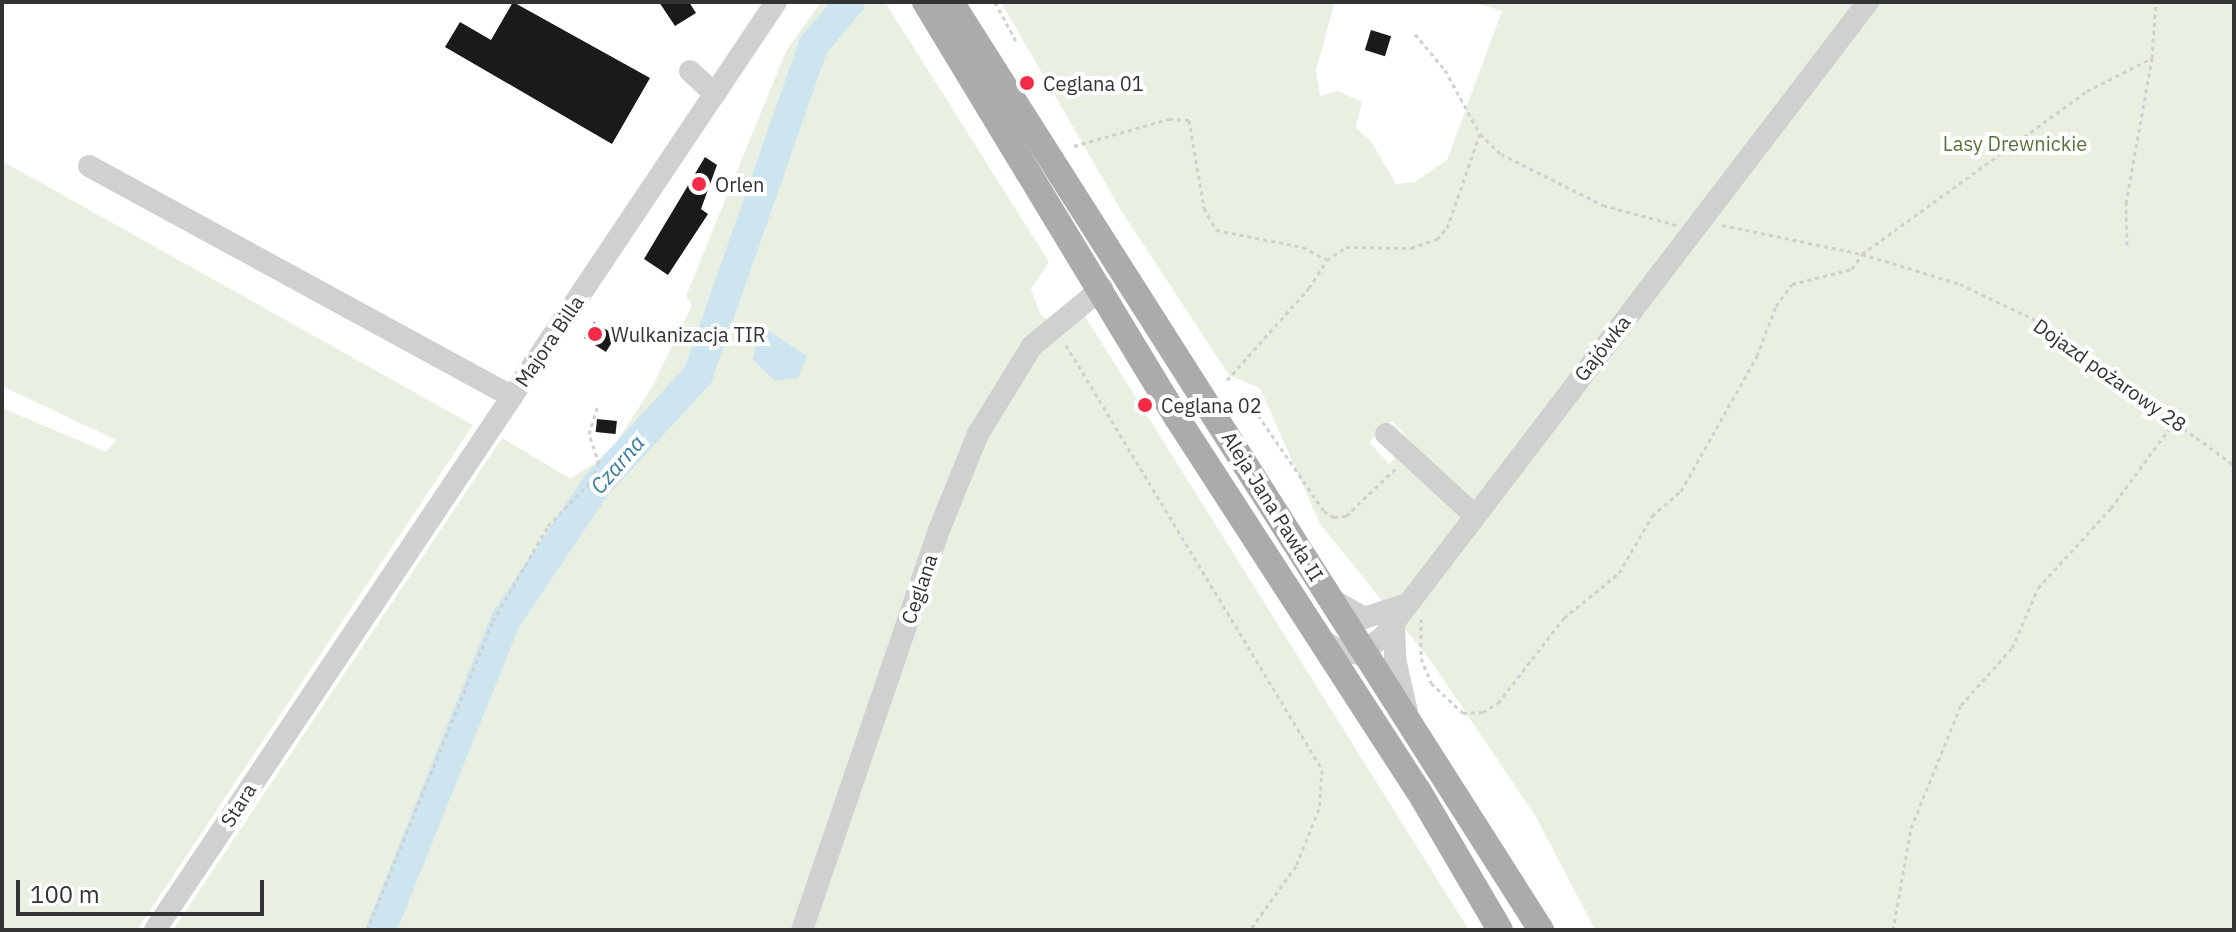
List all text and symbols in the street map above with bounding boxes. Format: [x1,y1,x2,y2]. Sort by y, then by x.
place label: Ceglana 01 [1043,71,1144,95]
marker: Ceglana 01 [1018,74,1036,92]
park label: Lasy Drewnickie [1943,131,2087,155]
place label: Orlen [715,172,764,196]
marker: Orlen [690,175,708,193]
street label: Majora Billa [510,291,588,391]
street label: Gajówka [1569,310,1635,386]
street label: Dojazd pożarowy 28 [2029,313,2191,437]
place label: Wulkanizacja TIR [611,322,766,346]
marker: Wulkanizacja TIR [586,325,604,343]
place label: Ceglana 02 [1161,393,1262,417]
marker: Ceglana 02 [1136,396,1154,414]
street label: Aleja Jana Pawła II [1217,427,1329,585]
water label: Czarna [584,429,650,499]
street label: Ceglana [896,551,942,627]
street label: Stara [215,779,261,831]
scale bar [20,864,268,914]
text: 100 m [30,878,100,910]

